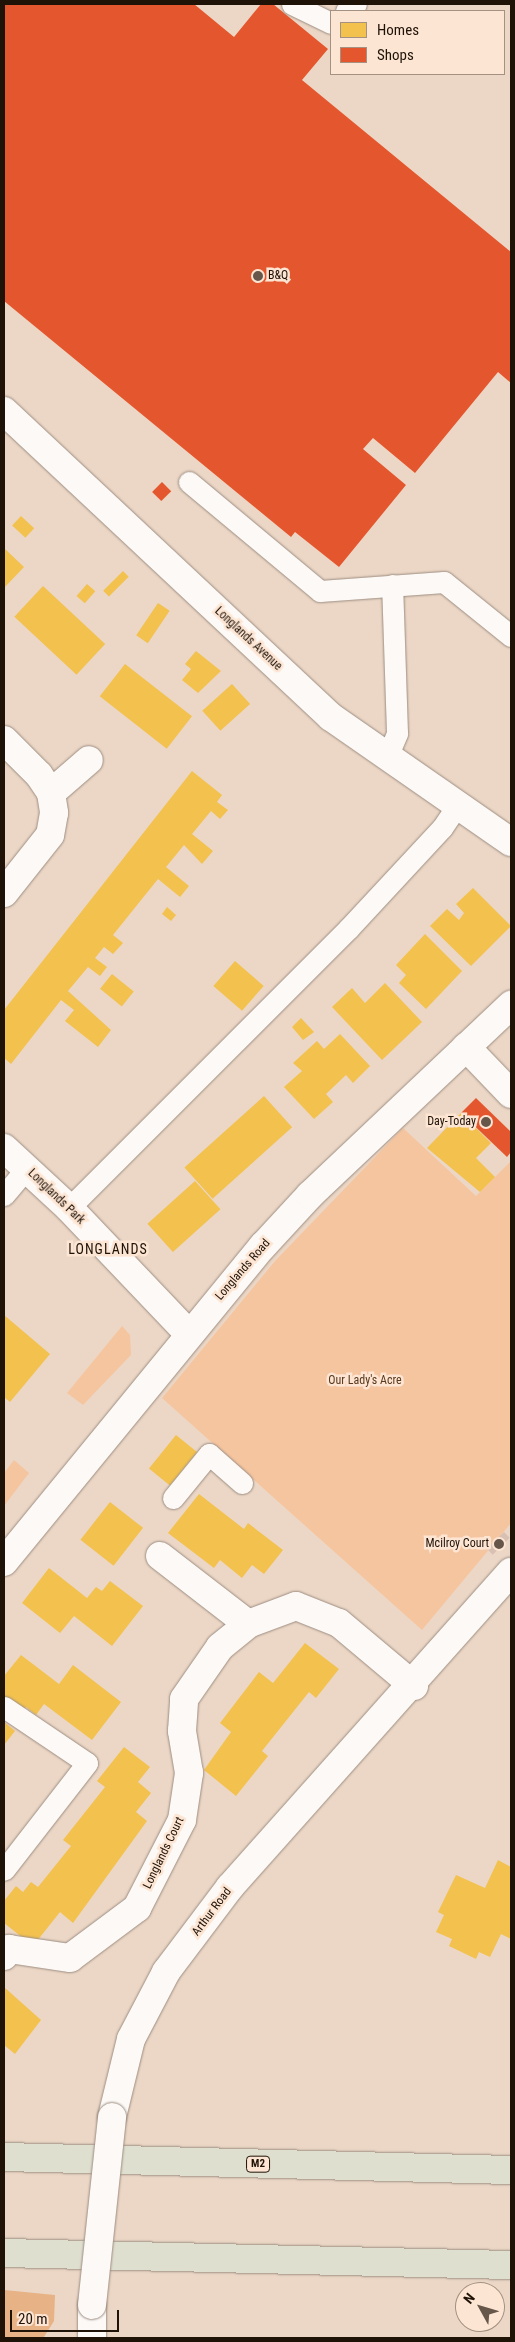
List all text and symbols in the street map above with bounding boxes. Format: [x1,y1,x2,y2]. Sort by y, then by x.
legend [330,10,505,75]
text: Homes [377,21,419,39]
text: Shops [377,46,414,64]
place label: B&Q [268,269,288,283]
marker: B&Q [252,270,264,282]
street label: Longlands Avenue [211,604,285,674]
place label: Day-Today [427,1115,476,1129]
marker: Day-Today [480,1116,492,1128]
street label: Longlands Park [25,1166,87,1228]
street label: Longlands Road [213,1237,273,1303]
district label: LONGLANDS [67,1241,149,1257]
park label: Our Lady's Acre [328,1374,402,1388]
place label: Mcilroy Court [426,1537,489,1551]
marker: Mcilroy Court [493,1538,505,1550]
street label: Longlands Court [140,1815,188,1891]
street label: Arthur Road [189,1885,235,1939]
road number: M2 [246,2156,270,2172]
north arrow [455,2282,505,2332]
text: N [460,2290,478,2307]
scale bar [12,2300,121,2332]
text: 20 m [18,2310,48,2328]

